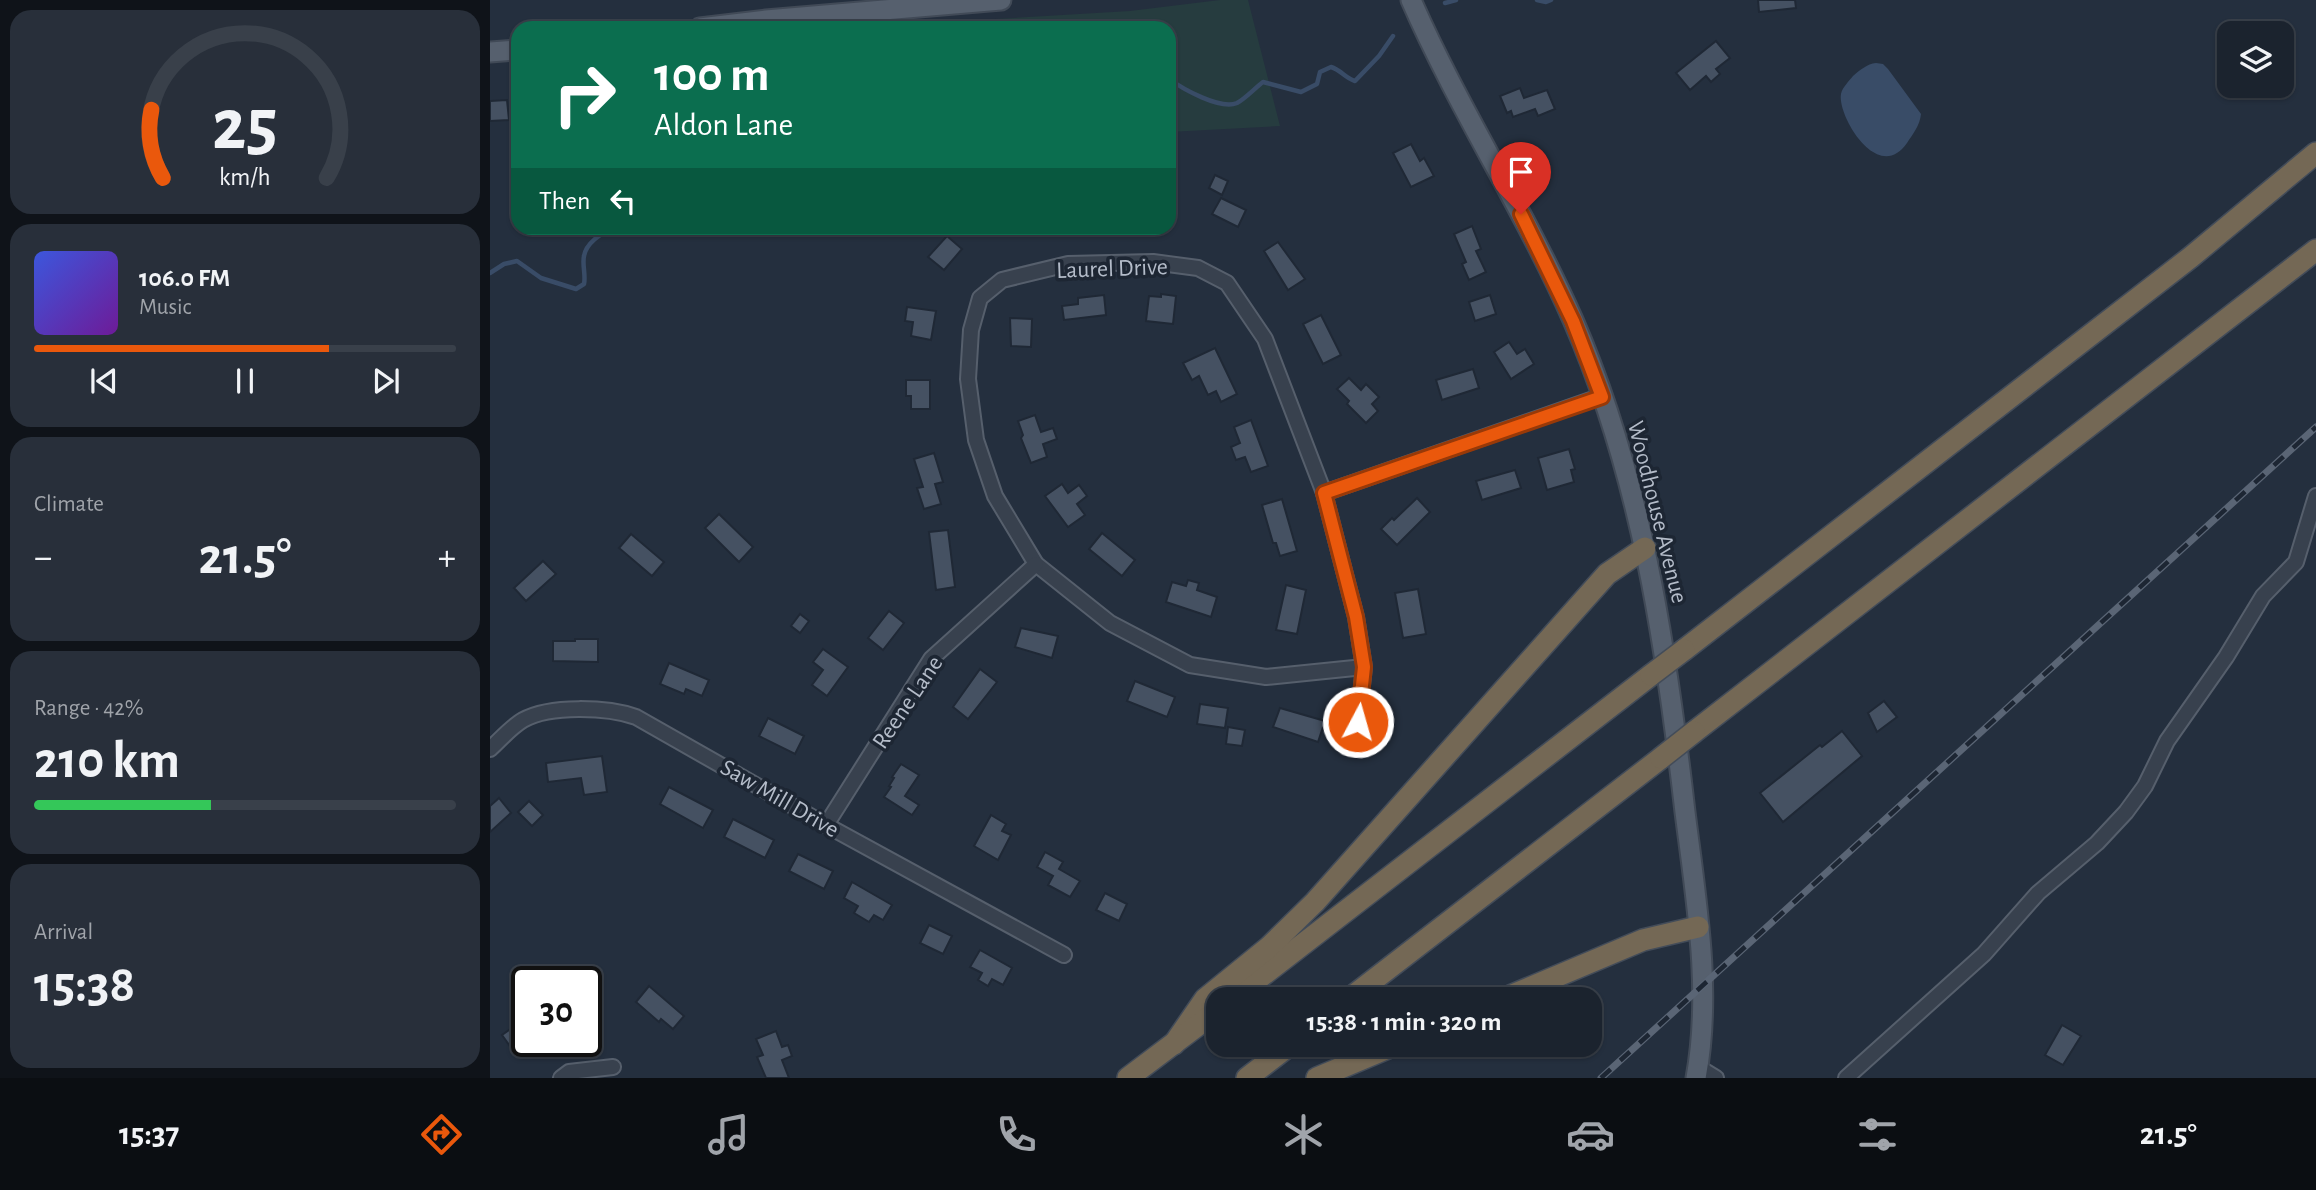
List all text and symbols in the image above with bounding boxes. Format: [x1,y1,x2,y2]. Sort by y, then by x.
map controls [2217,21,2294,98]
button: layers [2217,21,2294,98]
icon: right [539,49,630,140]
text: 100 m [654,51,770,100]
text: 25 [212,90,278,163]
text: Aldon Lane [654,109,793,141]
pin [1491,142,1551,214]
icon: arrive [1502,153,1540,191]
text: km/h [219,165,271,190]
icon: left [604,182,642,220]
text: Then [539,188,590,214]
street label: Laurel Drive [1056,255,1168,283]
text: 106.0 FM [139,265,230,291]
text: Music [139,296,191,319]
icon: previous [85,362,123,400]
icon: pause [226,362,264,400]
icon: next [367,362,405,400]
street label: Woodhouse Avenue [1623,419,1691,606]
text: Climate [34,493,104,516]
text: 21.5° [199,531,291,583]
text: − [34,539,52,577]
text: + [438,539,456,577]
street label: Reene Lane [868,652,947,753]
position arrow [1321,685,1395,759]
text: Range · 42% [34,697,144,720]
text: 210 km [34,735,180,787]
street label: Saw Mill Drive [716,755,843,842]
text: Arrival [34,921,93,944]
text: 15:38 [34,959,135,1011]
speed limit sign: 30 [511,966,602,1057]
text: 15:38 · 1 min · 320 m [1307,1009,1501,1035]
icon: directions [417,1110,466,1159]
icon: music [704,1110,753,1159]
icon: phone [992,1110,1041,1159]
icon: climate [1279,1110,1328,1159]
icon: car [1566,1110,1615,1159]
icon: filters [1853,1110,1902,1159]
text: 15:37 [119,1118,179,1150]
text: 21.5° [2140,1118,2197,1150]

